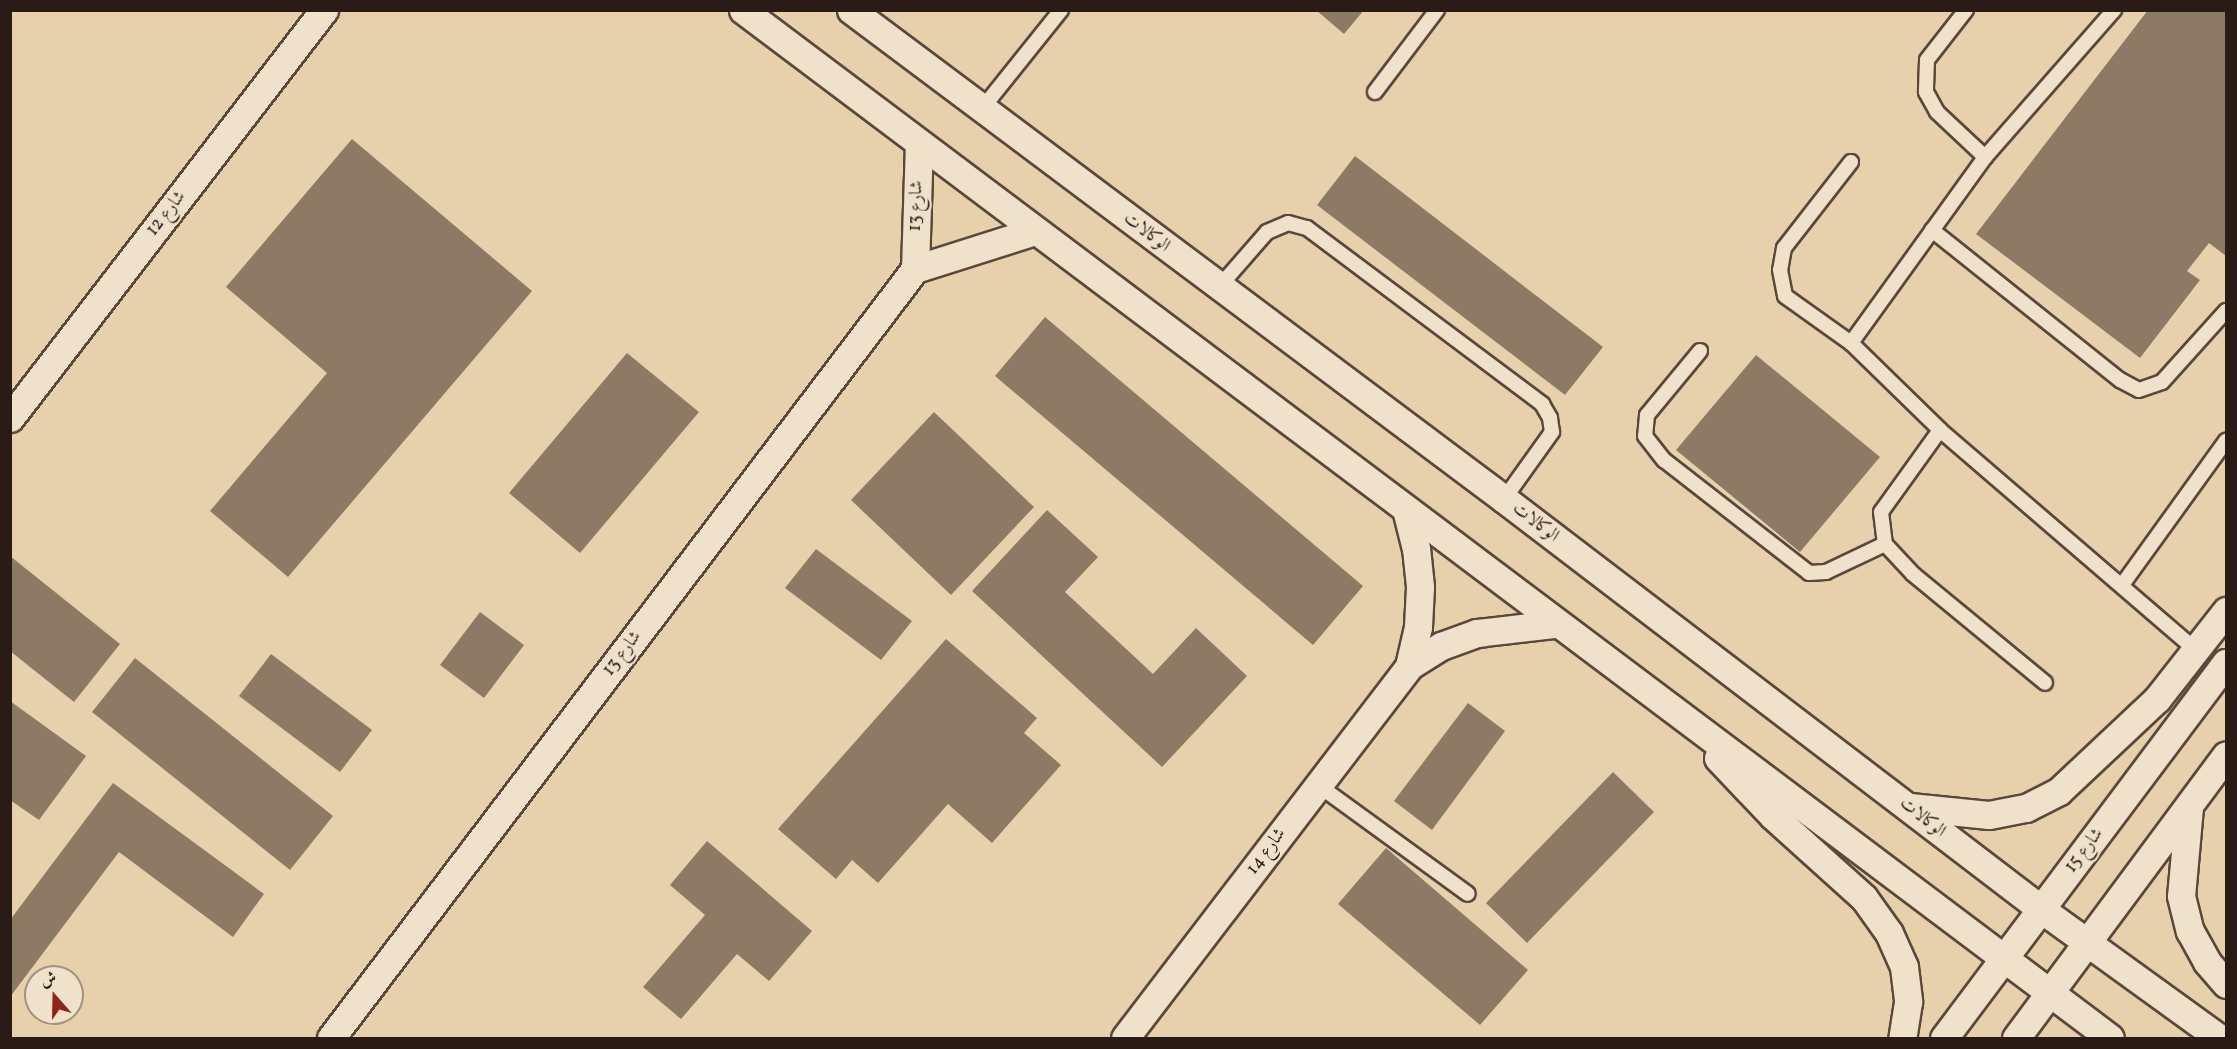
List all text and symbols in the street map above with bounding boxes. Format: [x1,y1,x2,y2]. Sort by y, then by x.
street label: شارع 13 [905,180,929,232]
street label: شارع 12 [143,187,191,241]
street label: الوكالات [1118,208,1174,258]
street label: الوكالات [1507,498,1563,548]
street label: شارع 13 [599,627,647,681]
street label: الوكالات [1895,793,1949,843]
street label: شارع 15 [2061,824,2109,878]
street label: شارع 14 [1243,825,1291,879]
north arrow [24,965,84,1025]
text: ش [37,967,60,993]

